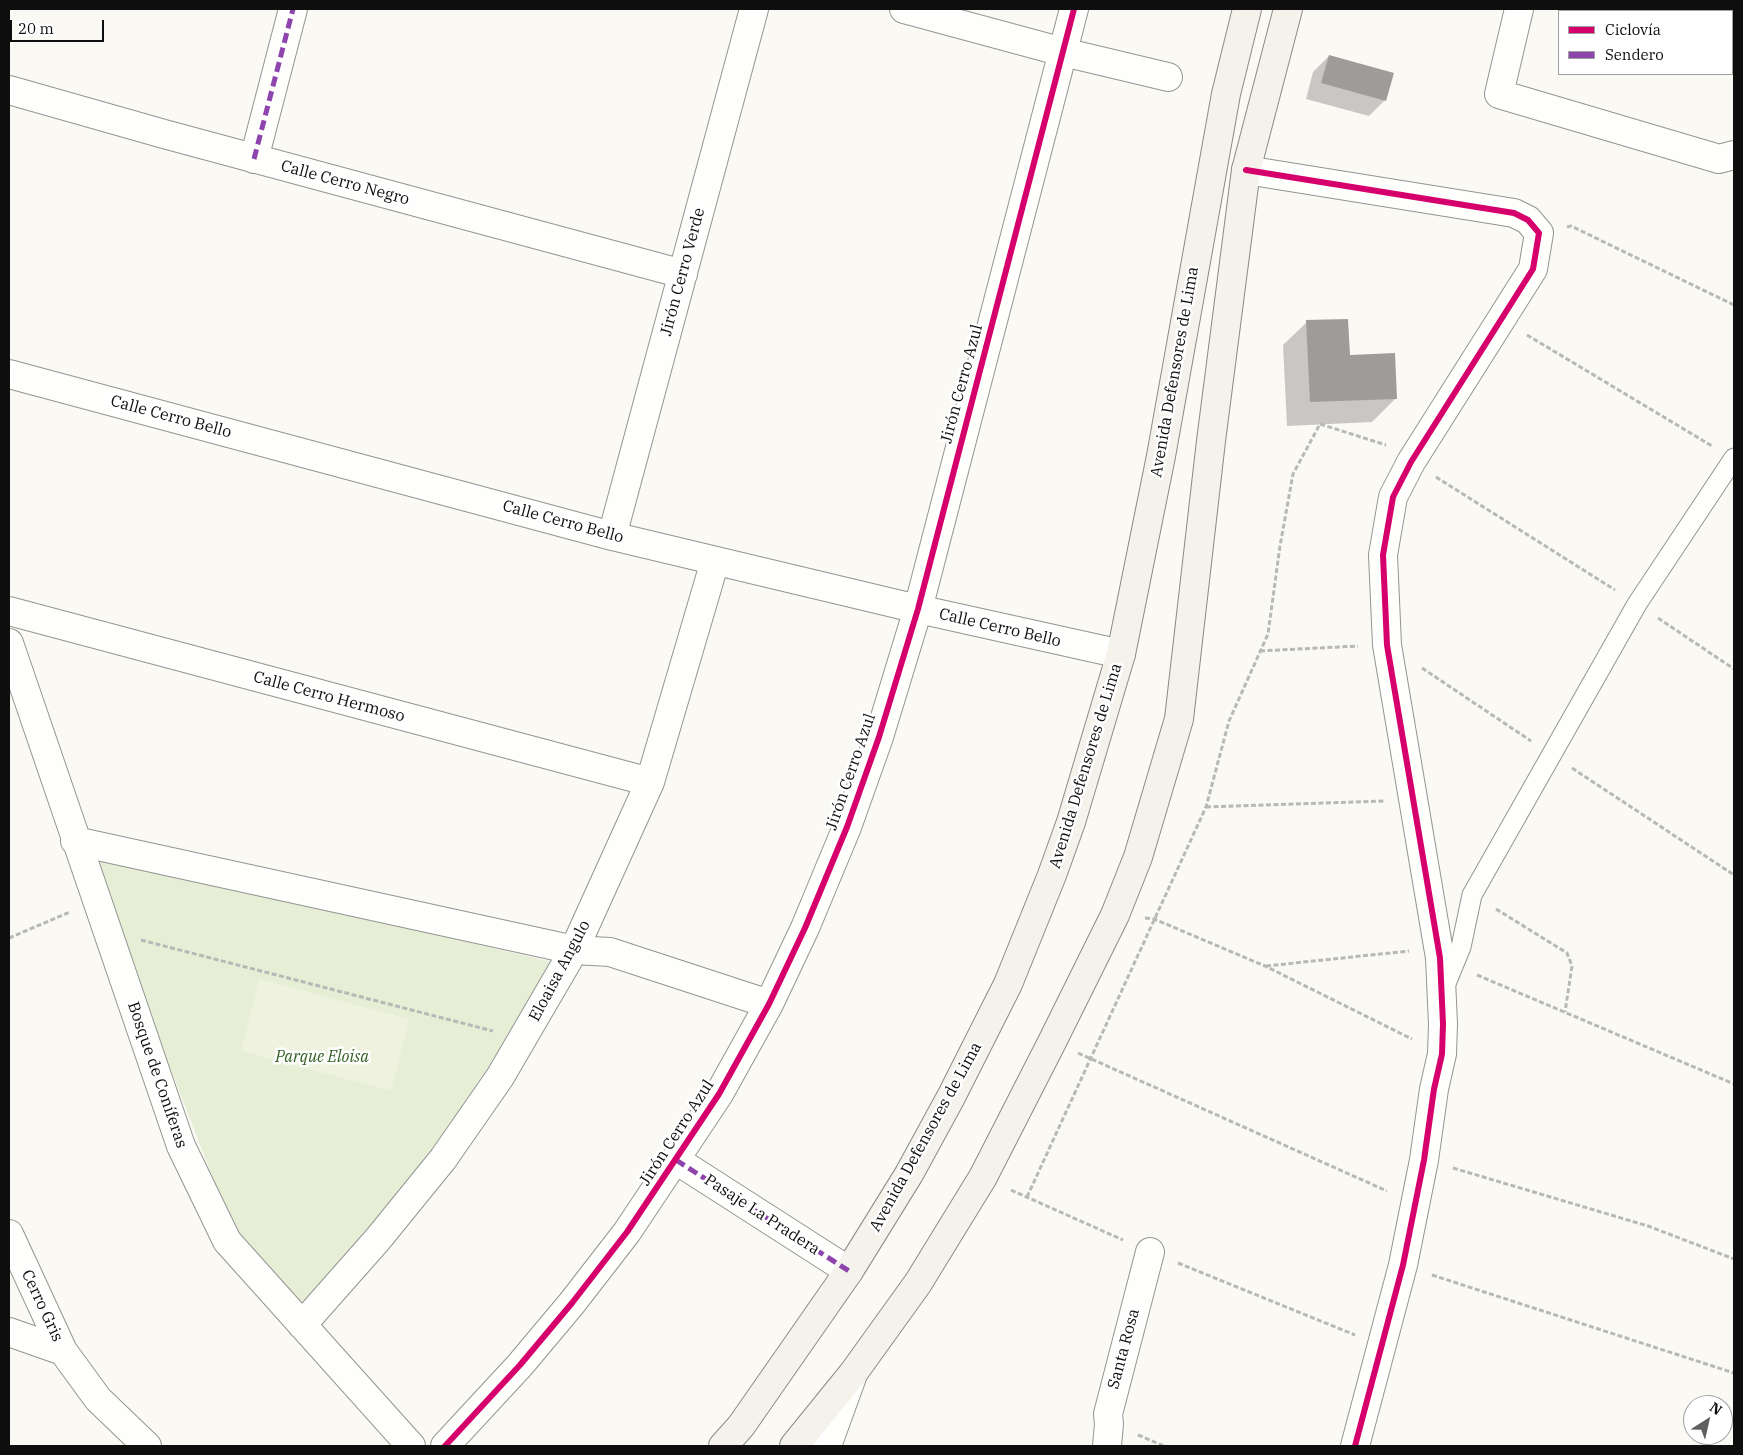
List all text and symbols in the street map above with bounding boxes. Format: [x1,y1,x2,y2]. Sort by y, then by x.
scale bar [12,10,106,42]
legend [1558,10,1733,75]
text: 20 m [18,19,54,38]
text: Ciclovía [1605,20,1661,39]
text: Sendero [1605,45,1664,64]
street label: Calle Cerro Negro [279,157,411,209]
street label: Jirón Cerro Verde [657,206,709,338]
street label: Avenida Defensores de Lima [1147,265,1203,479]
street label: Jirón Cerro Azul [937,323,987,445]
street label: Calle Cerro Bello [108,392,234,442]
street label: Calle Cerro Bello [500,497,626,547]
street label: Calle Cerro Bello [937,605,1063,651]
street label: Avenida Defensores de Lima [1046,661,1126,871]
street label: Calle Cerro Hermoso [251,668,407,726]
street label: Jirón Cerro Azul [822,711,880,833]
street label: Eloaisa Angulo [525,917,595,1025]
street label: Bosque de Coníferas [123,999,191,1151]
street label: Avenida Defensores de Lima [866,1039,986,1235]
park label: Parque Eloisa [275,1047,369,1067]
street label: Jirón Cerro Azul [636,1077,718,1189]
street label: Pasaje La Pradera [701,1170,823,1260]
street label: Cerro Gris [17,1267,67,1345]
street label: Santa Rosa [1104,1307,1144,1391]
north arrow [1683,1395,1733,1445]
text: N [1706,1398,1726,1419]

